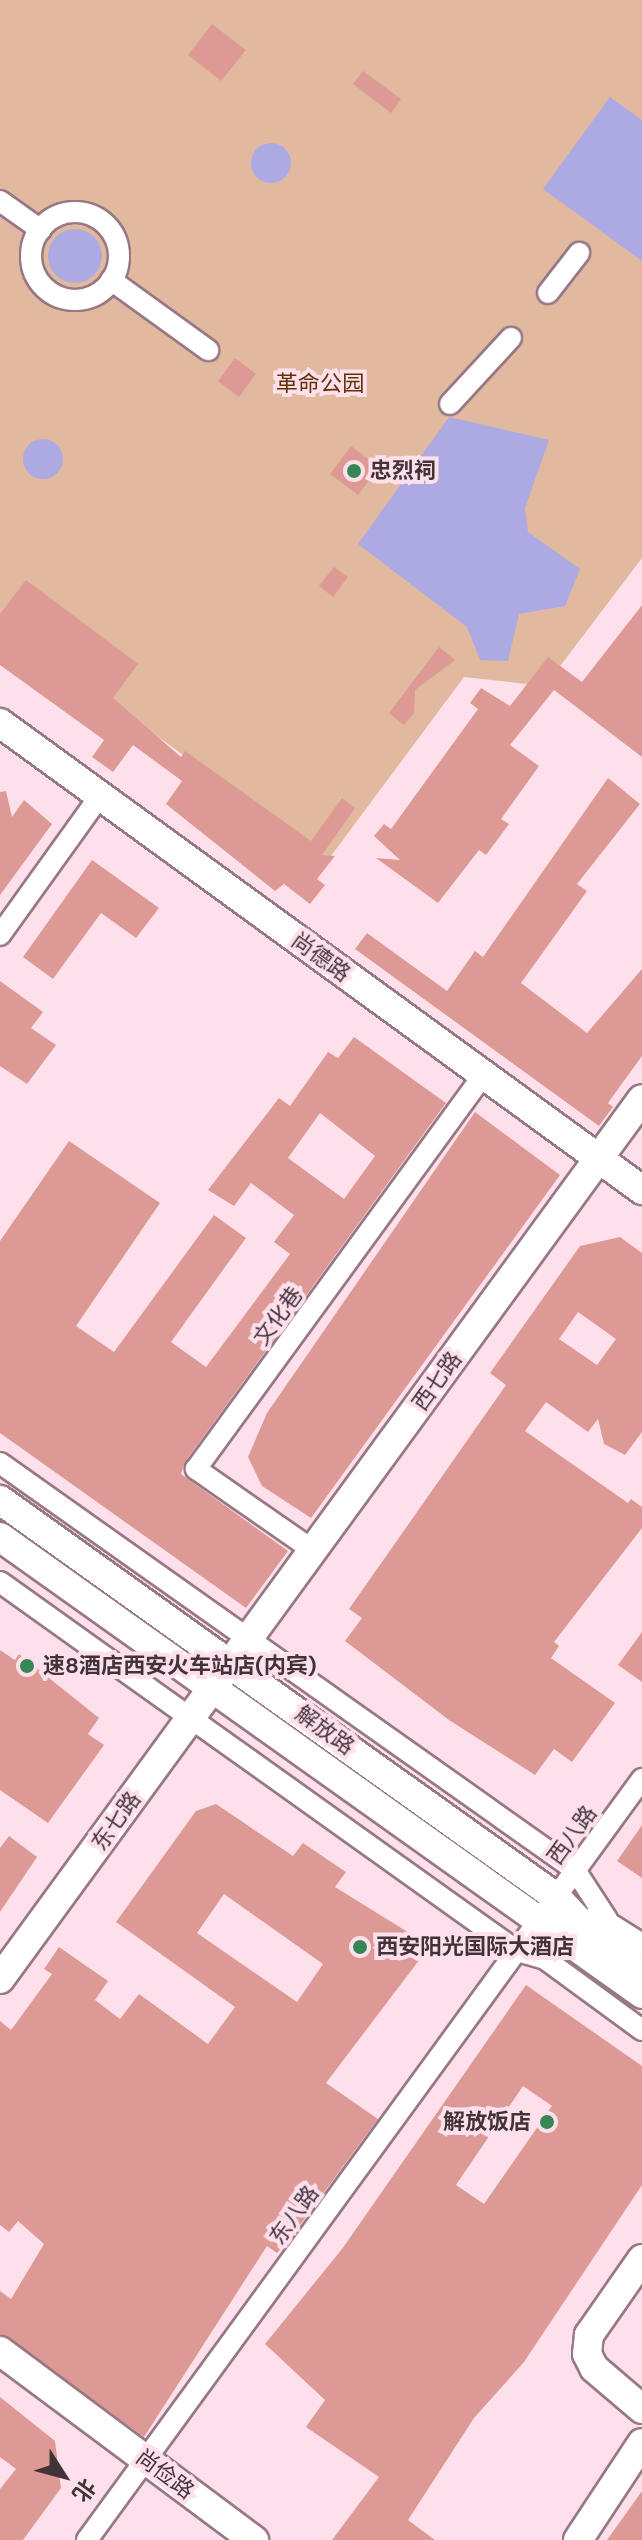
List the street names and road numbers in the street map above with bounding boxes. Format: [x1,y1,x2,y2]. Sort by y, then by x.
street label: 尚德路 [287,927,355,987]
street label: 文化巷 [248,1282,308,1350]
street label: 西七路 [407,1347,467,1415]
street label: 解放路 [291,1700,359,1760]
street label: 东七路 [86,1787,146,1855]
street label: 西八路 [542,1801,602,1869]
street label: 东八路 [264,2181,324,2249]
street label: 尚俭路 [131,2444,199,2504]

